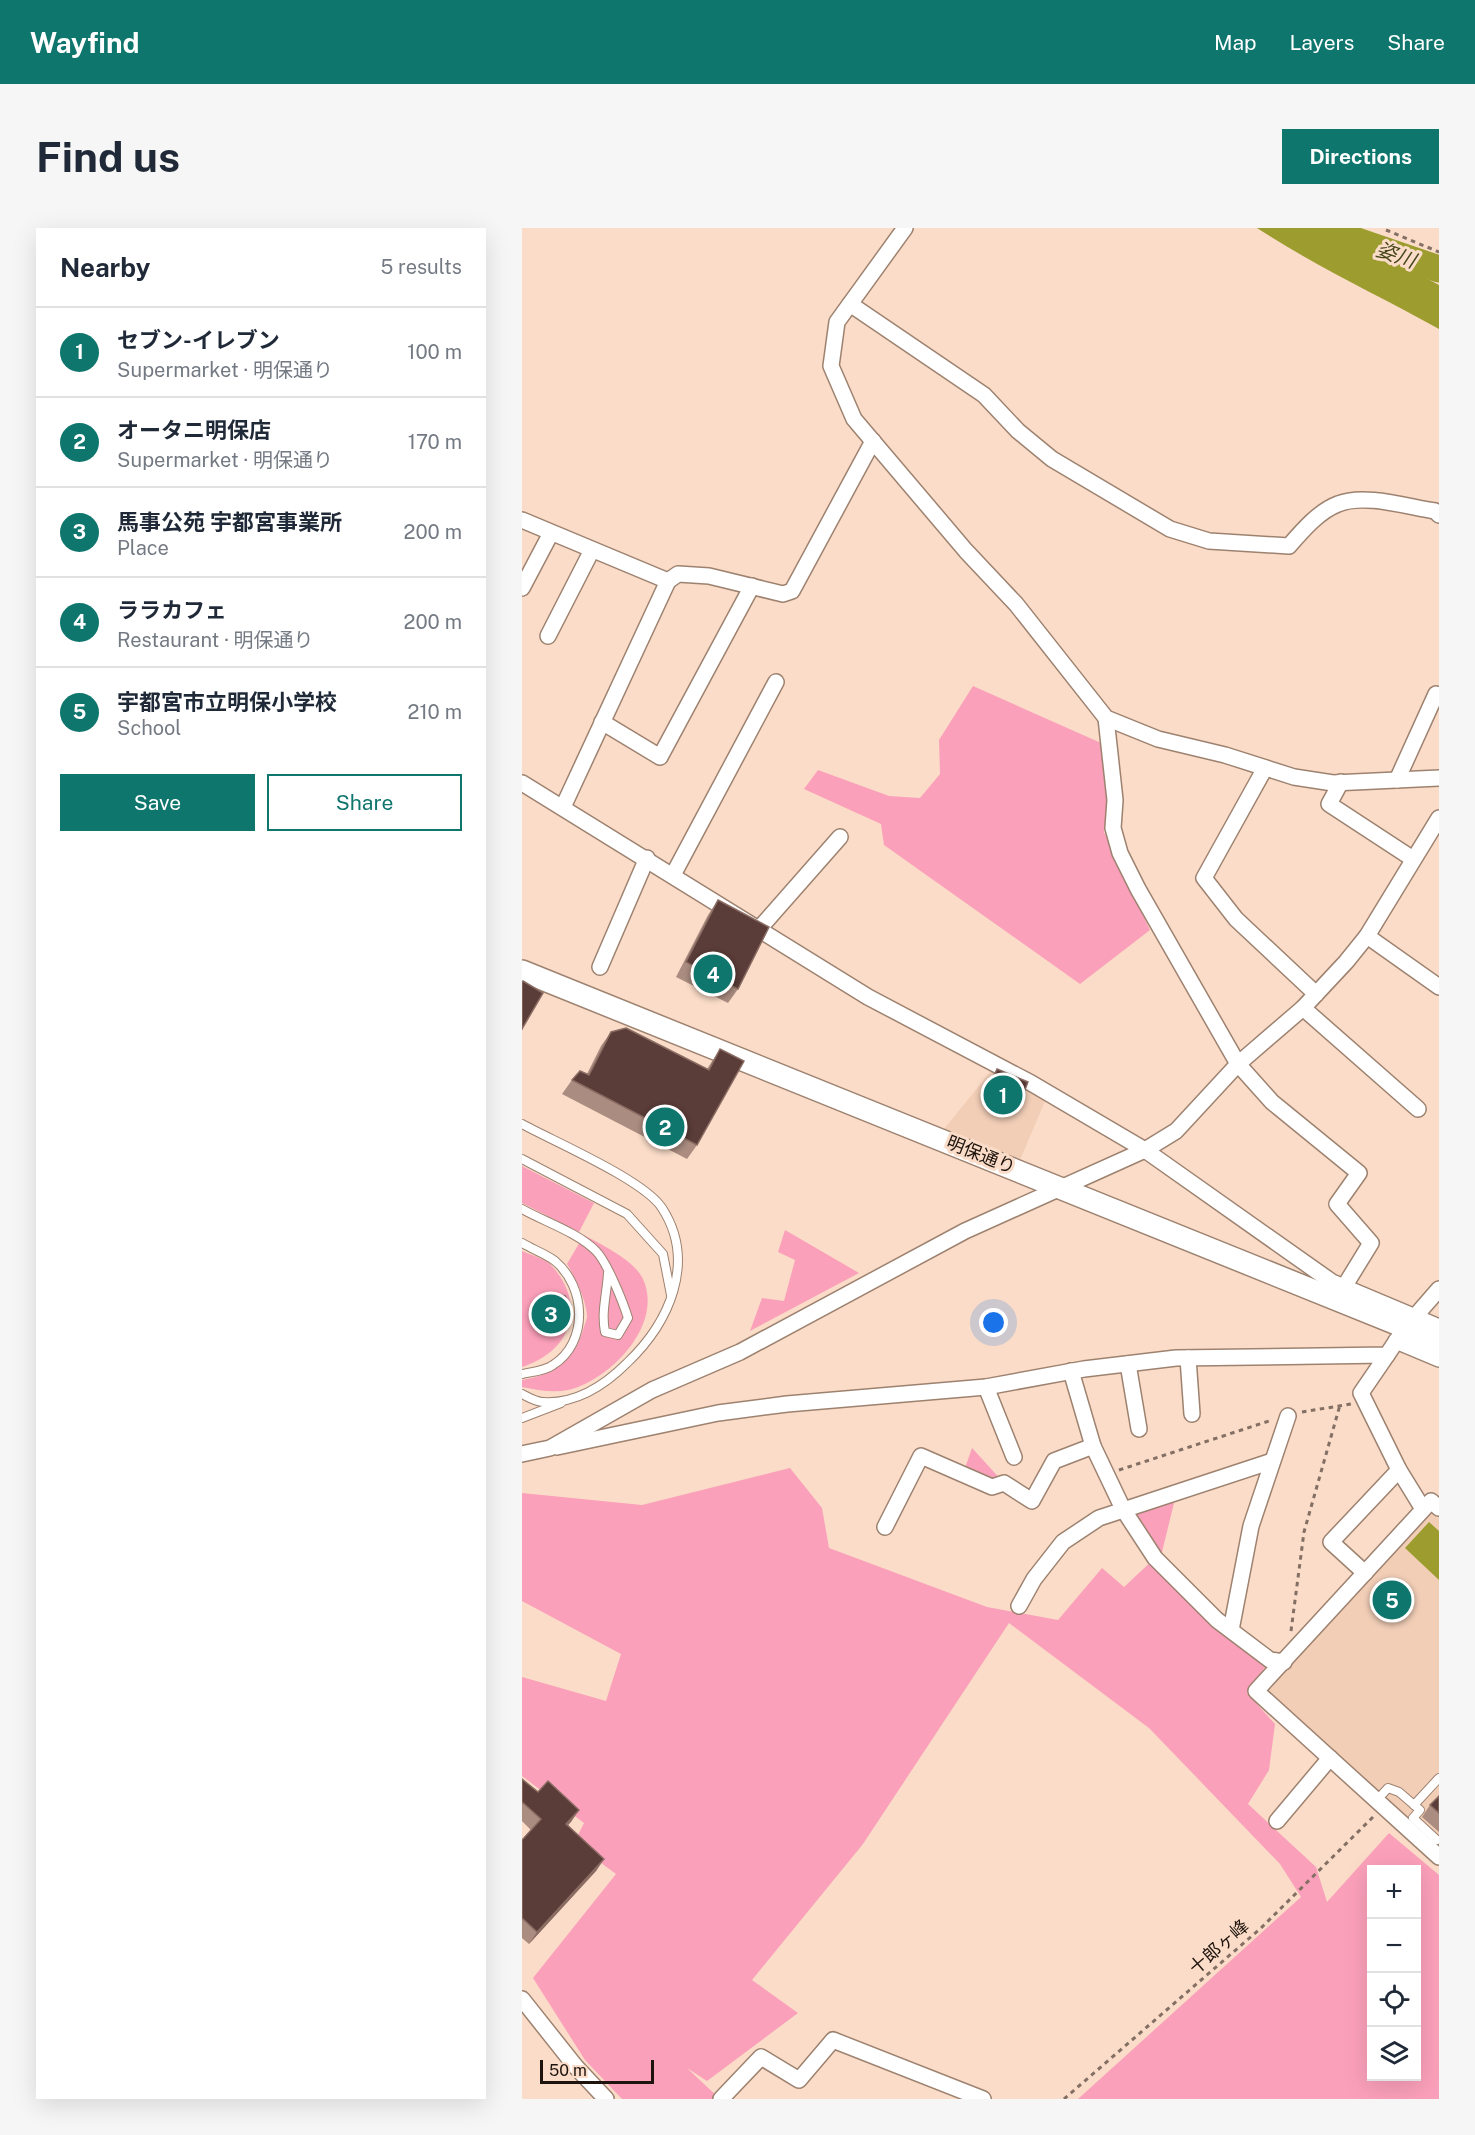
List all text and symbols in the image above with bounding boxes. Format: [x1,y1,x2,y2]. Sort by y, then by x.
text: Wayfind [30,26,140,59]
text: Map [1214,30,1257,55]
text: Layers [1290,30,1354,55]
text: Share [1387,30,1445,55]
button: Directions [1282,129,1439,184]
text: Find us [36,132,180,181]
water label: 姿川 [1373,237,1421,274]
text: Nearby [60,252,150,283]
text: 5 results [380,255,462,279]
text: セブン-イレブン [117,327,280,353]
text: 1 [75,340,84,364]
text: 100 m [407,340,462,364]
text: Supermarket · 明保通り [117,358,333,382]
text: オータニ明保店 [117,417,271,443]
text: 2 [73,430,86,454]
text: 170 m [408,430,462,454]
text: Supermarket · 明保通り [117,448,333,472]
text: 馬事公苑 宇都宮事業所 [117,509,342,535]
text: 3 [73,520,86,544]
text: 200 m [404,520,462,544]
text: Place [117,536,169,560]
text: ララカフェ [117,597,227,623]
text: 4 [73,610,86,634]
text: 200 m [404,610,462,634]
text: Restaurant · 明保通り [117,628,313,652]
text: 宇都宮市立明保小学校 [117,689,337,715]
text: 5 [73,700,86,724]
text: 210 m [408,700,462,724]
text: School [117,716,181,740]
button: Save [60,774,255,831]
button: Share [267,774,462,831]
pin: 4 [694,952,732,996]
pin: 1 [984,1072,1022,1118]
pin: 2 [646,1104,684,1150]
street label: 明保通り [944,1131,1018,1178]
pin: 3 [531,1292,570,1336]
your location [979,1308,1008,1337]
pin: 5 [1372,1578,1412,1622]
map controls [1367,1865,1421,2081]
button: + [1367,1865,1421,1919]
street label: 十郎ヶ峰 [1185,1915,1253,1978]
button: − [1367,1919,1421,1973]
button: locate [1367,1973,1421,2027]
button: layers [1367,2027,1421,2081]
scale bar [540,2057,654,2084]
text: 50 m [549,2061,587,2080]

